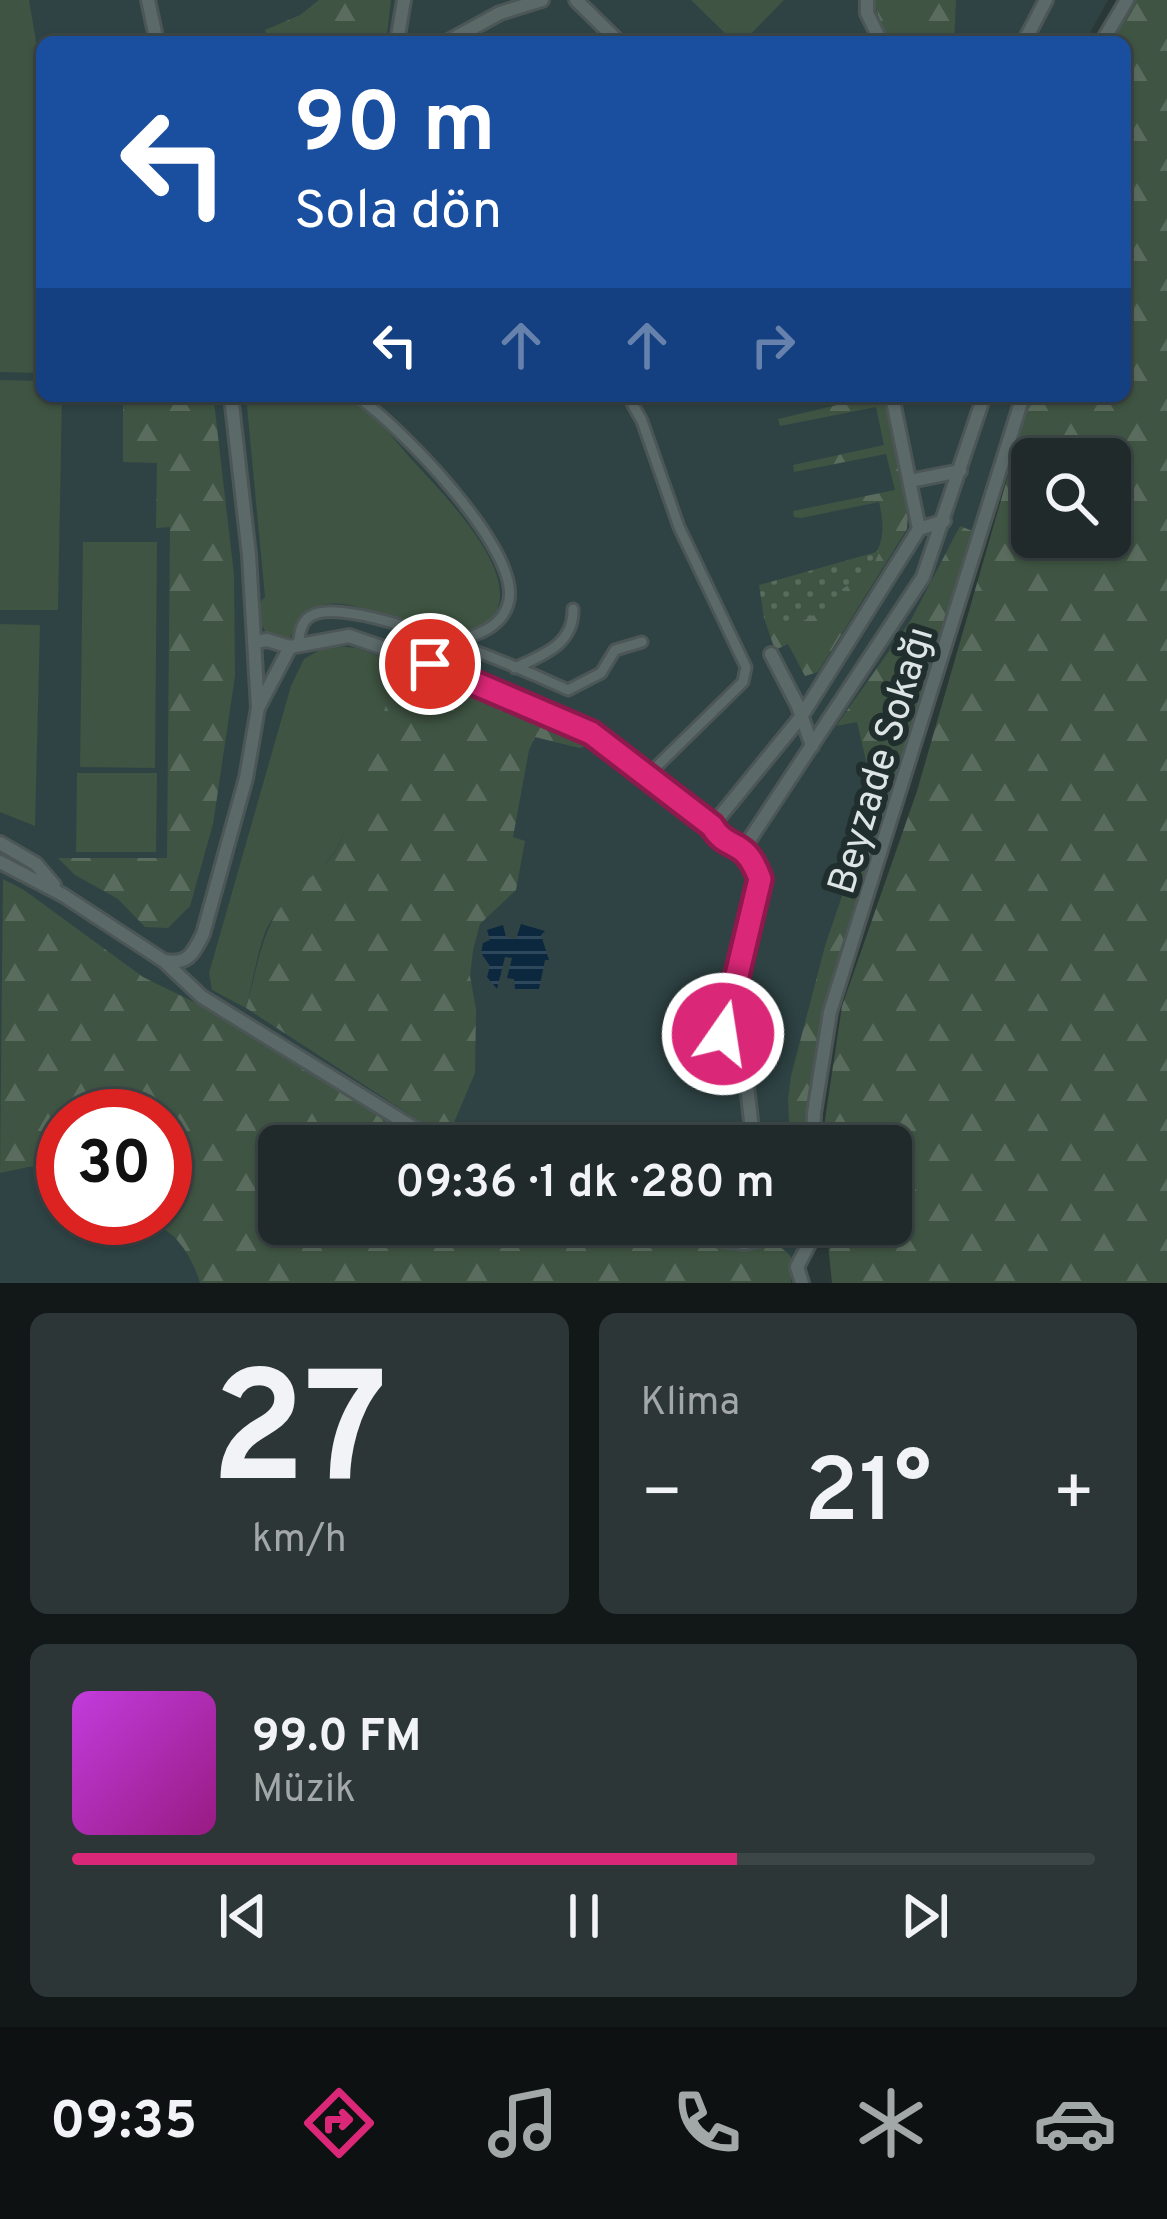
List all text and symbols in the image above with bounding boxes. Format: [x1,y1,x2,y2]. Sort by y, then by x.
text: 90 m [294,75,496,181]
icon: left [96,84,252,240]
text: Sola dön [294,179,502,248]
icon: left [362,312,428,378]
icon: ahead [488,312,554,378]
icon: ahead [614,312,680,378]
icon: right [740,312,806,378]
map controls [1011,438,1131,558]
button: search [1011,438,1131,558]
pin [379,613,481,715]
street label: Beyzade Sokağı [819,622,947,901]
icon: arrive [397,631,463,697]
position arrow [660,971,786,1097]
speed limit sign: 30 [36,1089,192,1245]
text: 09:36 · 1 dk · 280 m [395,1156,775,1213]
text: 27 [210,1340,388,1538]
text: Klima [641,1380,740,1429]
text: 21° [804,1440,932,1553]
text: − [641,1455,683,1538]
text: + [1052,1455,1095,1538]
text: km/h [252,1517,347,1566]
text: 99.0 FM [252,1710,421,1767]
text: Müzik [252,1767,356,1816]
icon: previous [210,1883,276,1949]
icon: pause [551,1883,617,1949]
icon: next [892,1883,958,1949]
icon: directions [297,2081,381,2165]
icon: music [481,2081,565,2165]
icon: phone [665,2081,749,2165]
icon: climate [849,2081,933,2165]
icon: car [1033,2081,1117,2165]
text: 09:35 [50,2089,197,2158]

